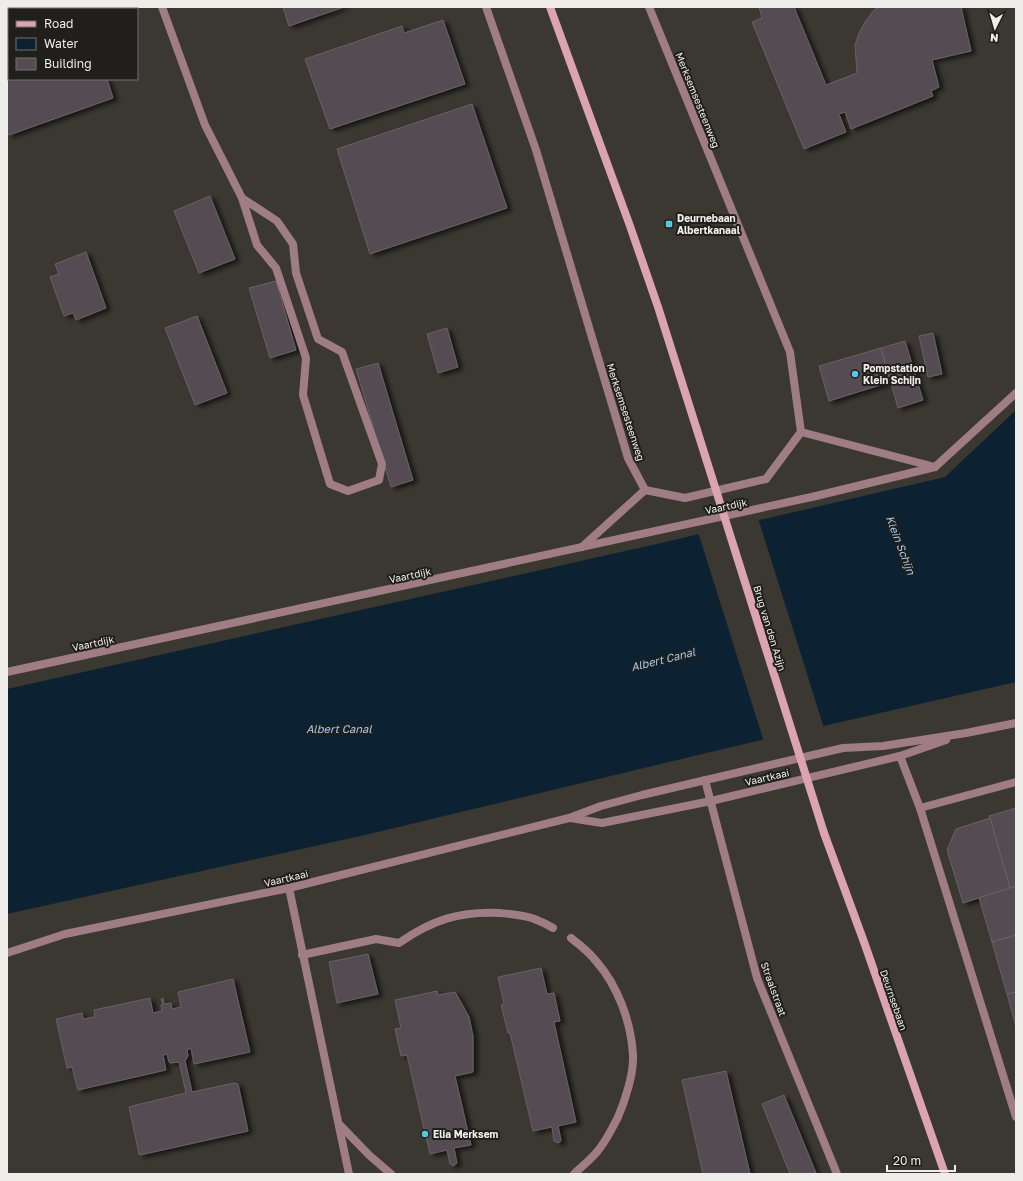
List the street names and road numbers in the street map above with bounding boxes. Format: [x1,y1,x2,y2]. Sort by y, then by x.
street label: Merksemsesteenweg [673,51,723,149]
street label: Merksemsesteenweg [605,362,647,462]
street label: Vaartdijk [704,496,748,516]
street label: Vaartdijk [388,565,432,585]
street label: Brug van den Azijn [751,584,789,672]
street label: Vaartdijk [71,633,115,653]
street label: Vaartkaai [744,766,790,788]
street label: Vaartkaai [263,867,309,889]
street label: Straalstraat [759,960,789,1018]
street label: Deurnsebaan [878,968,910,1032]

